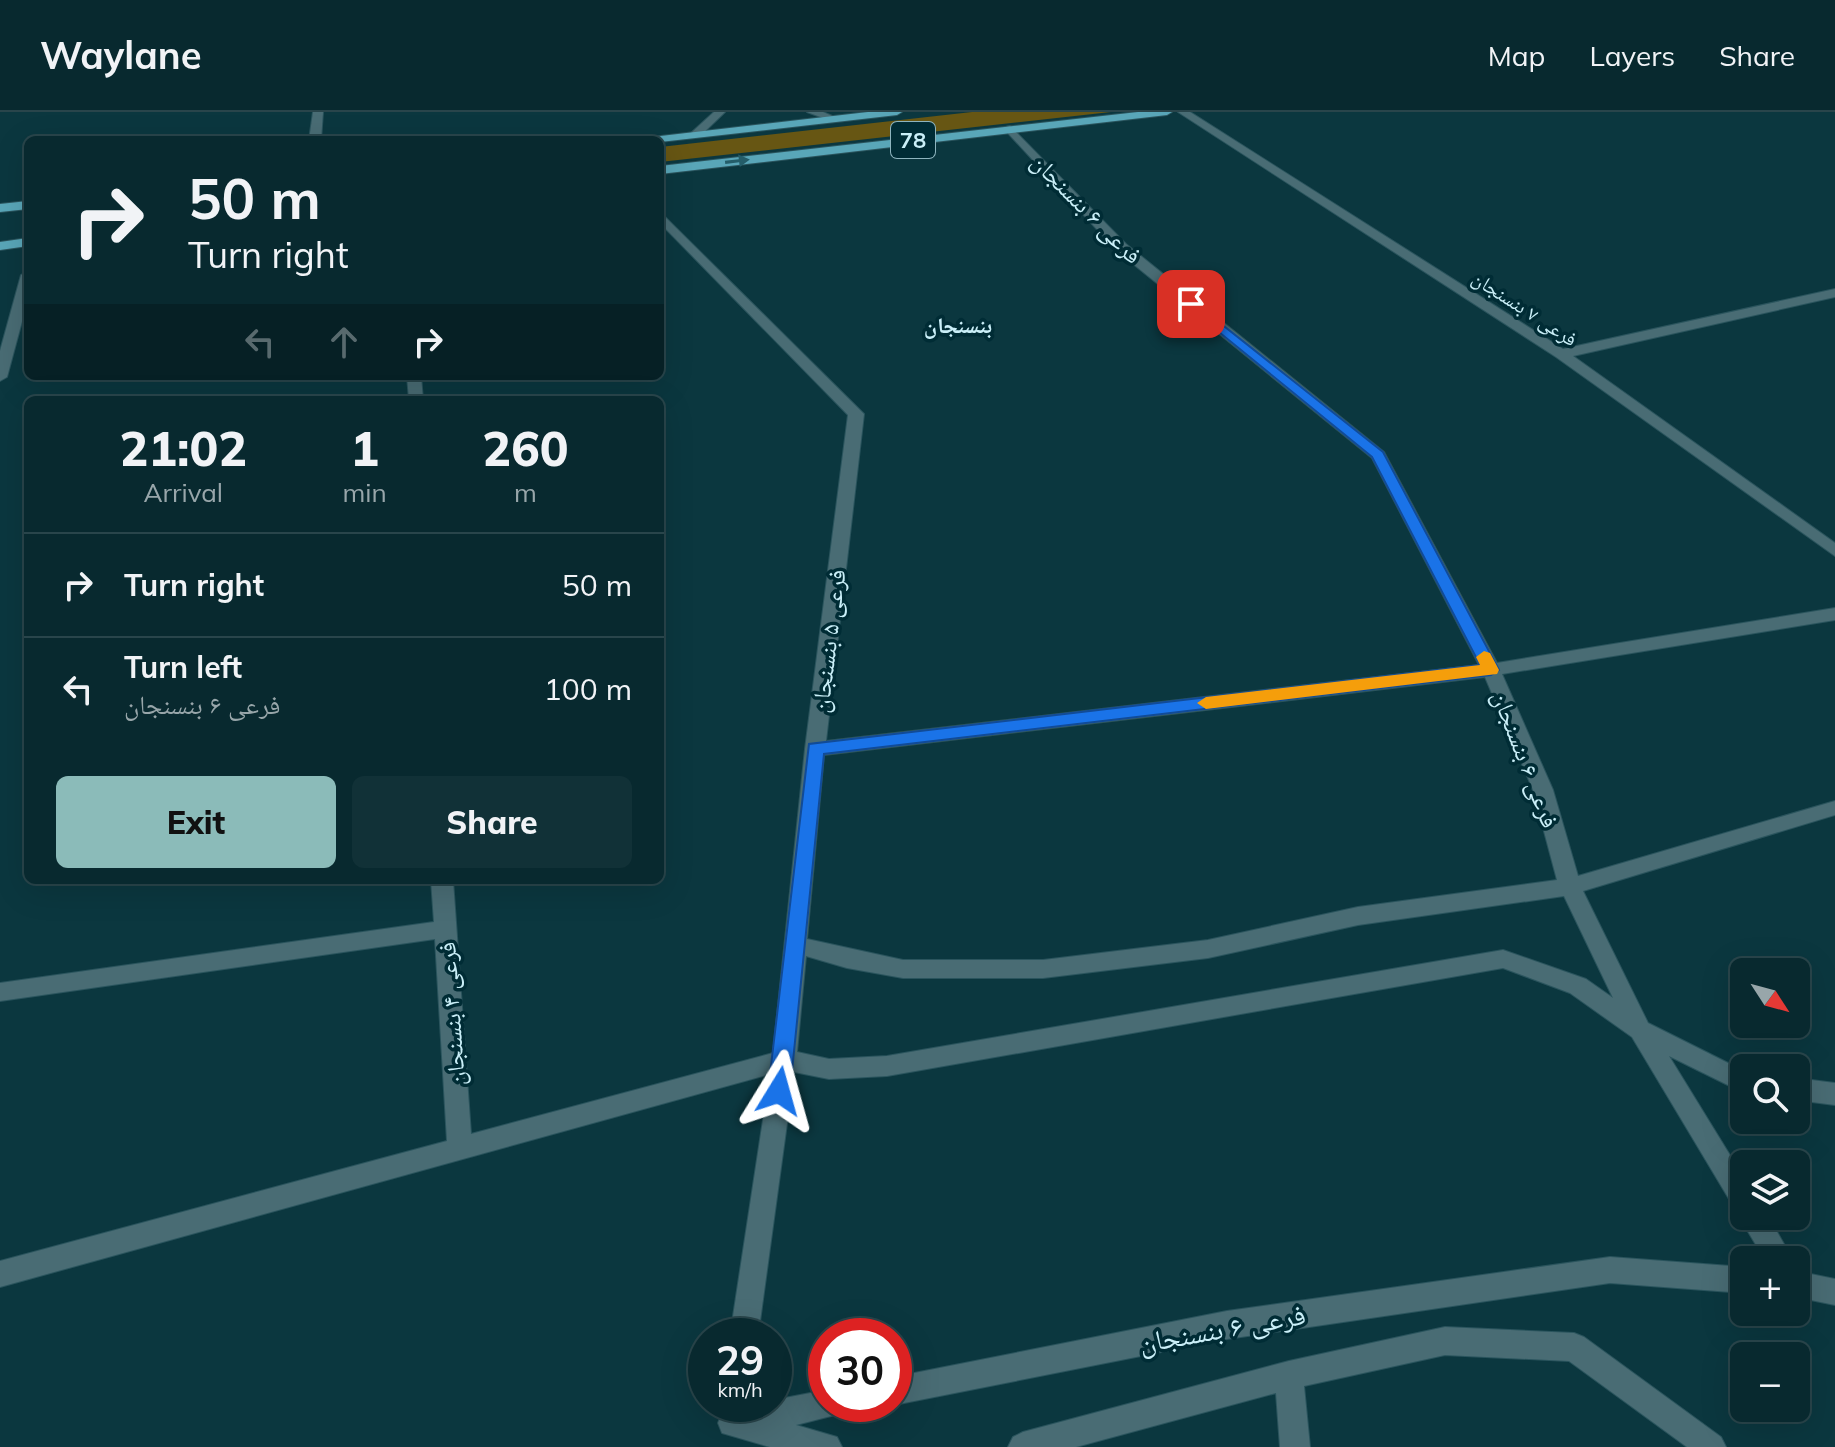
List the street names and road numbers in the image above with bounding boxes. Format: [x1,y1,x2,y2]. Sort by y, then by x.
road number: 78 [891,122,935,158]
street label: فرعی ۶ بنسنجان [1025,146,1149,270]
street label: فرعی ۷ بنسنجان [1468,265,1582,351]
street label: فرعی ۵ بنسنجان [804,568,852,714]
street label: فرعی ۶ بنسنجان [1486,686,1566,832]
street label: فرعی ۴ بنسنجان [431,941,471,1087]
street label: فرعی ۶ بنسنجان [1136,1296,1308,1361]

